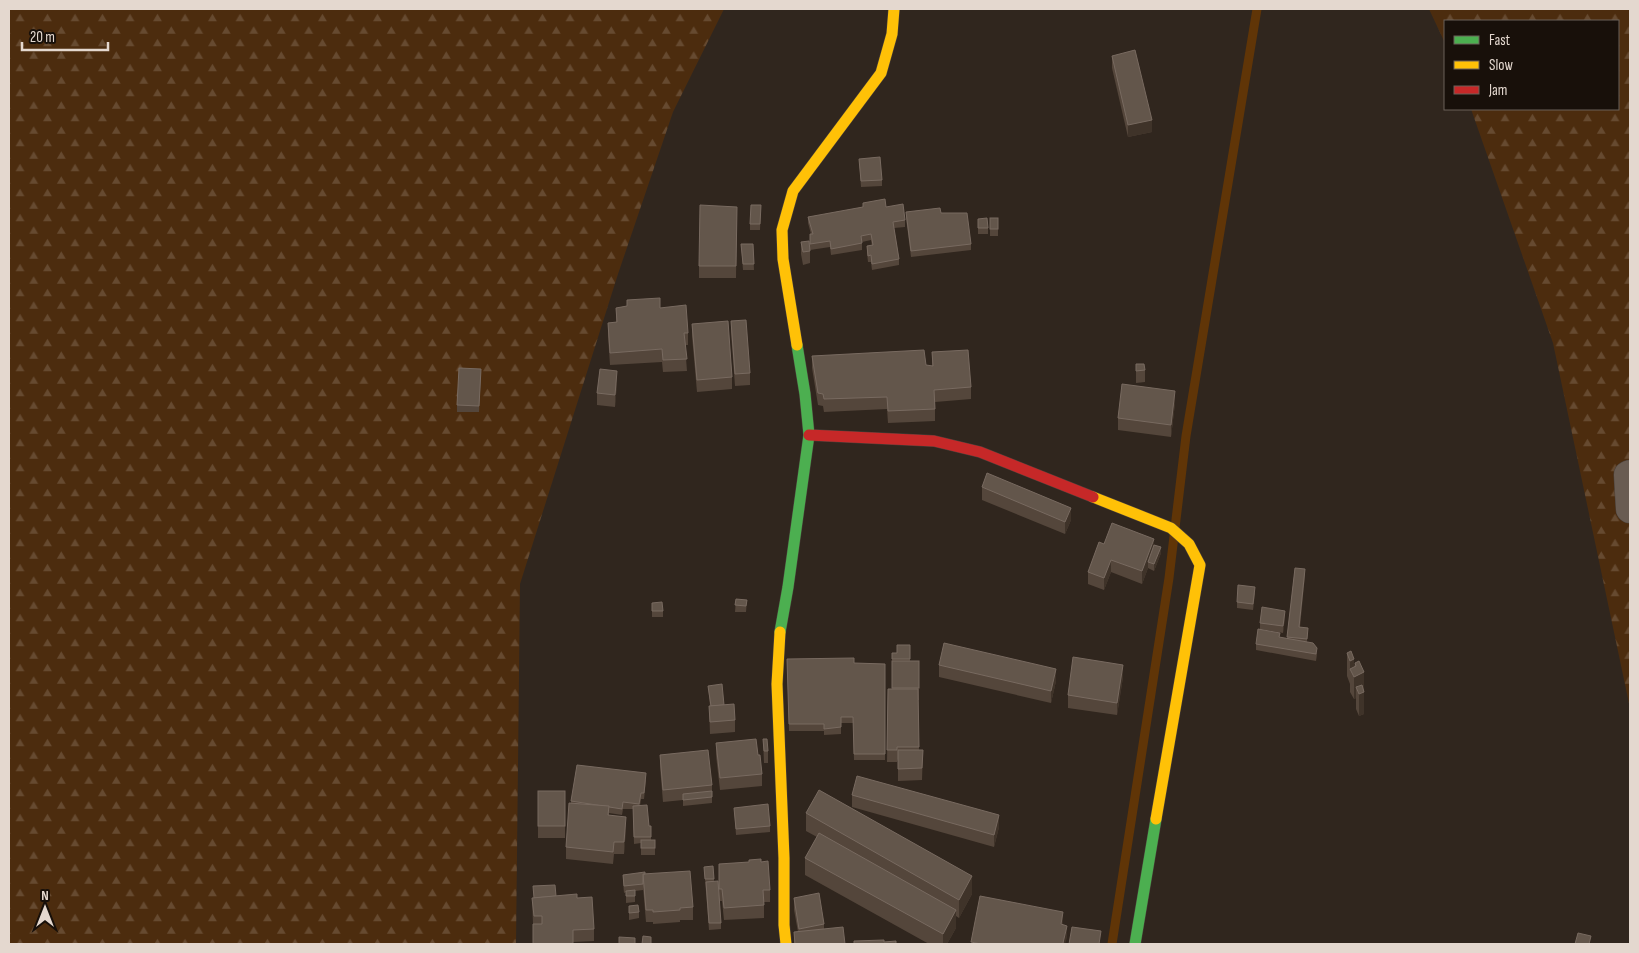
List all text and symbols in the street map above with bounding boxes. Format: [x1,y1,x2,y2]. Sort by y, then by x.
scale bar [22,20,109,52]
legend [1444,20,1619,110]
text: 20 m [30,28,55,47]
text: Fast [1489,31,1511,50]
text: Slow [1489,56,1513,75]
text: Jam [1488,81,1507,100]
north arrow [20,883,70,933]
text: N [41,887,49,904]

